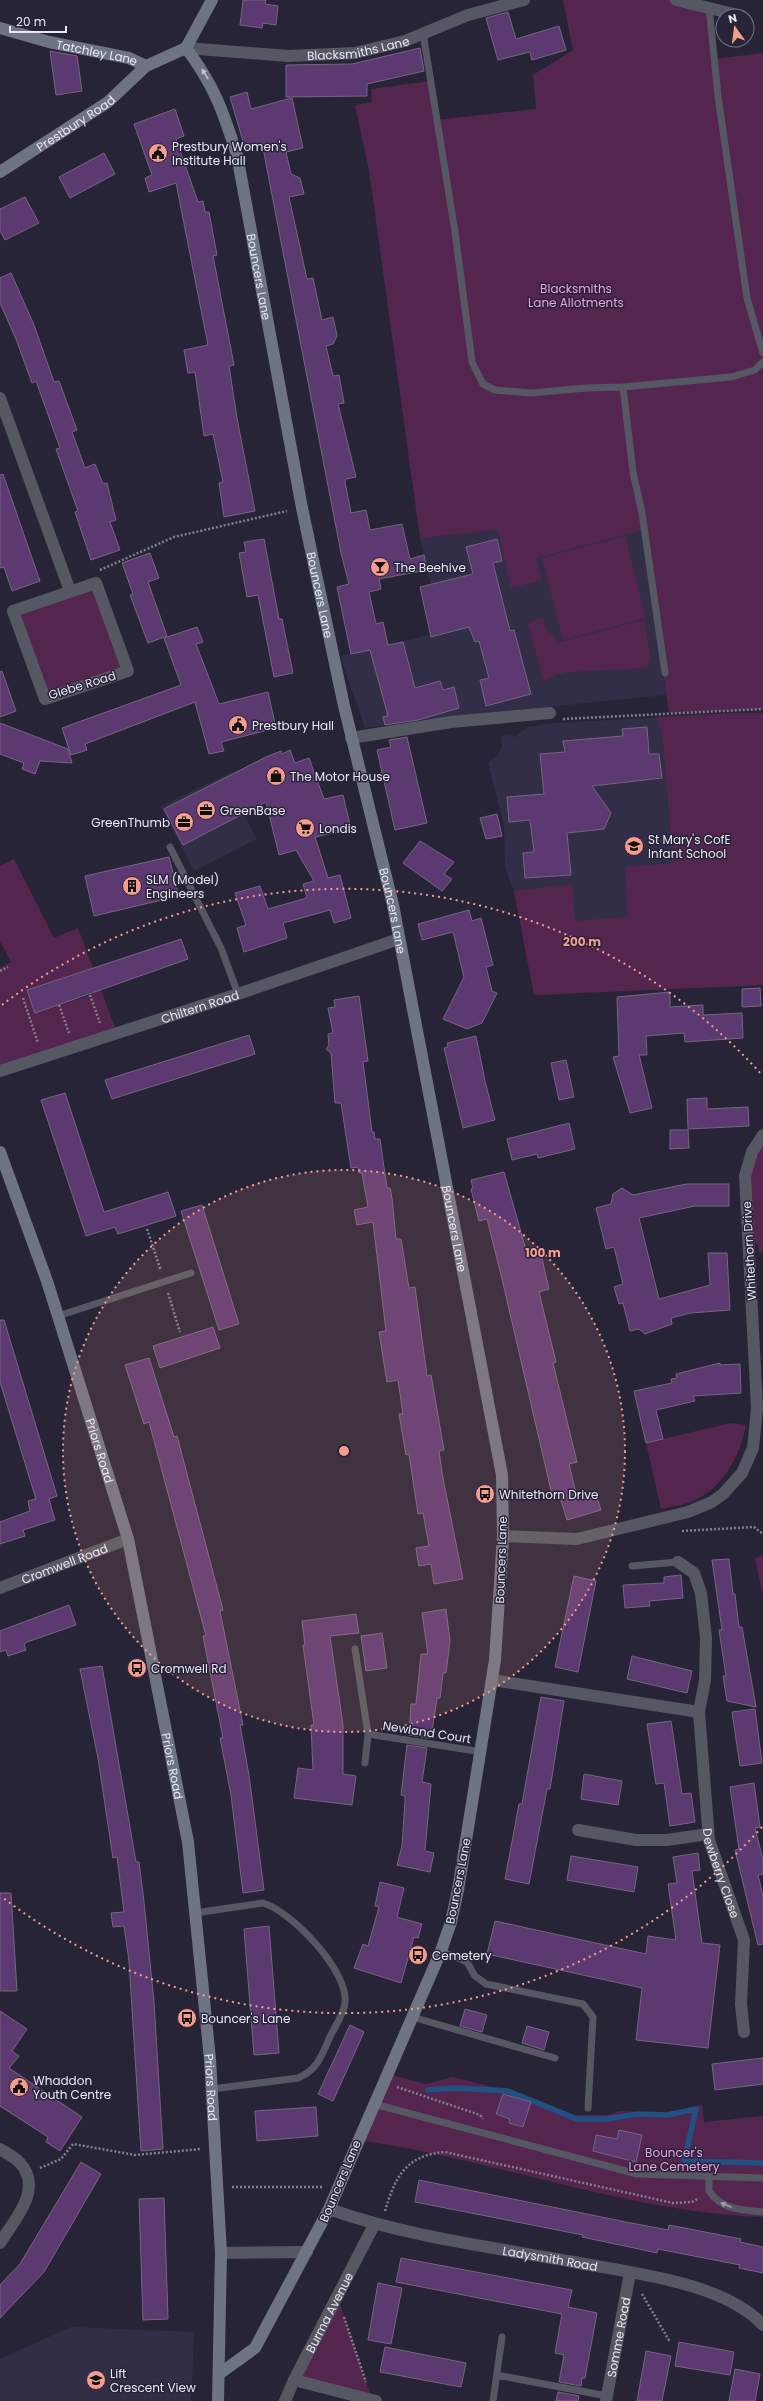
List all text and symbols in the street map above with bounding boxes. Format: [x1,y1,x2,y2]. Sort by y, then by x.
scale bar [10,8,66,34]
north arrow [715,8,755,48]
text: N [727,10,739,27]
text: 20 m [16,13,46,30]
street label: Blacksmiths Lane [307,32,412,64]
street label: Tatchley Lane [55,35,141,69]
one-way arrow [201,68,208,79]
street label: Prestbury Road [33,91,119,155]
place label: Prestbury Women's Institute Hall [172,138,287,169]
public building icon: Prestbury Women's Institute Hall [147,142,169,164]
street label: Bouncers Lane [243,232,276,321]
park label: Blacksmiths Lane Allotments [528,280,624,311]
street label: Bouncers Lane [303,550,338,639]
bar icon: The Beehive [369,556,391,578]
place label: The Beehive [394,559,466,576]
street label: Glebe Road [46,667,118,703]
public building icon: Prestbury Hall [227,714,249,736]
place label: Prestbury Hall [252,717,334,734]
shop icon: The Motor House [265,765,287,787]
place label: The Motor House [290,768,390,785]
office icon: GreenBase [195,799,217,821]
place label: GreenBase [220,802,286,819]
office icon: GreenThumb [173,811,195,833]
place label: GreenThumb [91,814,170,831]
supermarket icon: Londis [294,817,316,839]
place label: Londis [319,820,357,837]
place label: St Mary's CofE Infant School [648,831,731,862]
school or university icon: St Mary's CofE Infant School [623,835,645,857]
street label: Bouncers Lane [376,866,411,955]
place label: SLM (Model) Engineers [146,871,219,902]
building icon: SLM (Model) Engineers [121,875,143,897]
text: 200 m [563,933,601,950]
street label: Chiltern Road [159,986,241,1027]
street label: Bouncers Lane [438,1184,471,1273]
street label: Whitethorn Drive [738,1201,760,1301]
text: 100 m [525,1244,561,1261]
street label: Priors Road [82,1416,118,1485]
centre of rings [337,1444,351,1458]
bus stop icon: Whitethorn Drive [474,1483,496,1505]
place label: Whitethorn Drive [499,1486,598,1503]
street label: Bouncers Lane [491,1516,511,1604]
street label: Cromwell Road [19,1539,110,1588]
bus stop icon: Cromwell Rd [126,1657,148,1679]
place label: Cromwell Rd [151,1660,227,1677]
street label: Newland Court [382,1717,472,1747]
street label: Priors Road [158,1731,188,1801]
street label: Dewberry Close [700,1828,744,1920]
street label: Bouncers Lane [441,1836,475,1926]
bus stop icon: Cemetery [407,1944,429,1966]
place label: Cemetery [432,1947,492,1964]
bus stop icon: Bouncer's Lane [176,2007,198,2029]
place label: Bouncer's Lane [201,2010,290,2027]
street label: Priors Road [201,2053,222,2121]
place label: Whaddon Youth Centre [33,2072,111,2103]
public building icon: Whaddon Youth Centre [8,2076,30,2098]
street label: Bouncers Lane [315,2137,365,2225]
park label: Bouncer's Lane Cemetery [628,2144,720,2175]
one-way arrow [719,2202,731,2208]
street label: Ladysmith Road [501,2241,599,2275]
street label: Burma Avenue [301,2269,357,2355]
street label: Somme Road [602,2296,634,2379]
place label: Lift Crescent View [110,2365,196,2396]
school or university icon: Lift Crescent View [85,2369,107,2391]

